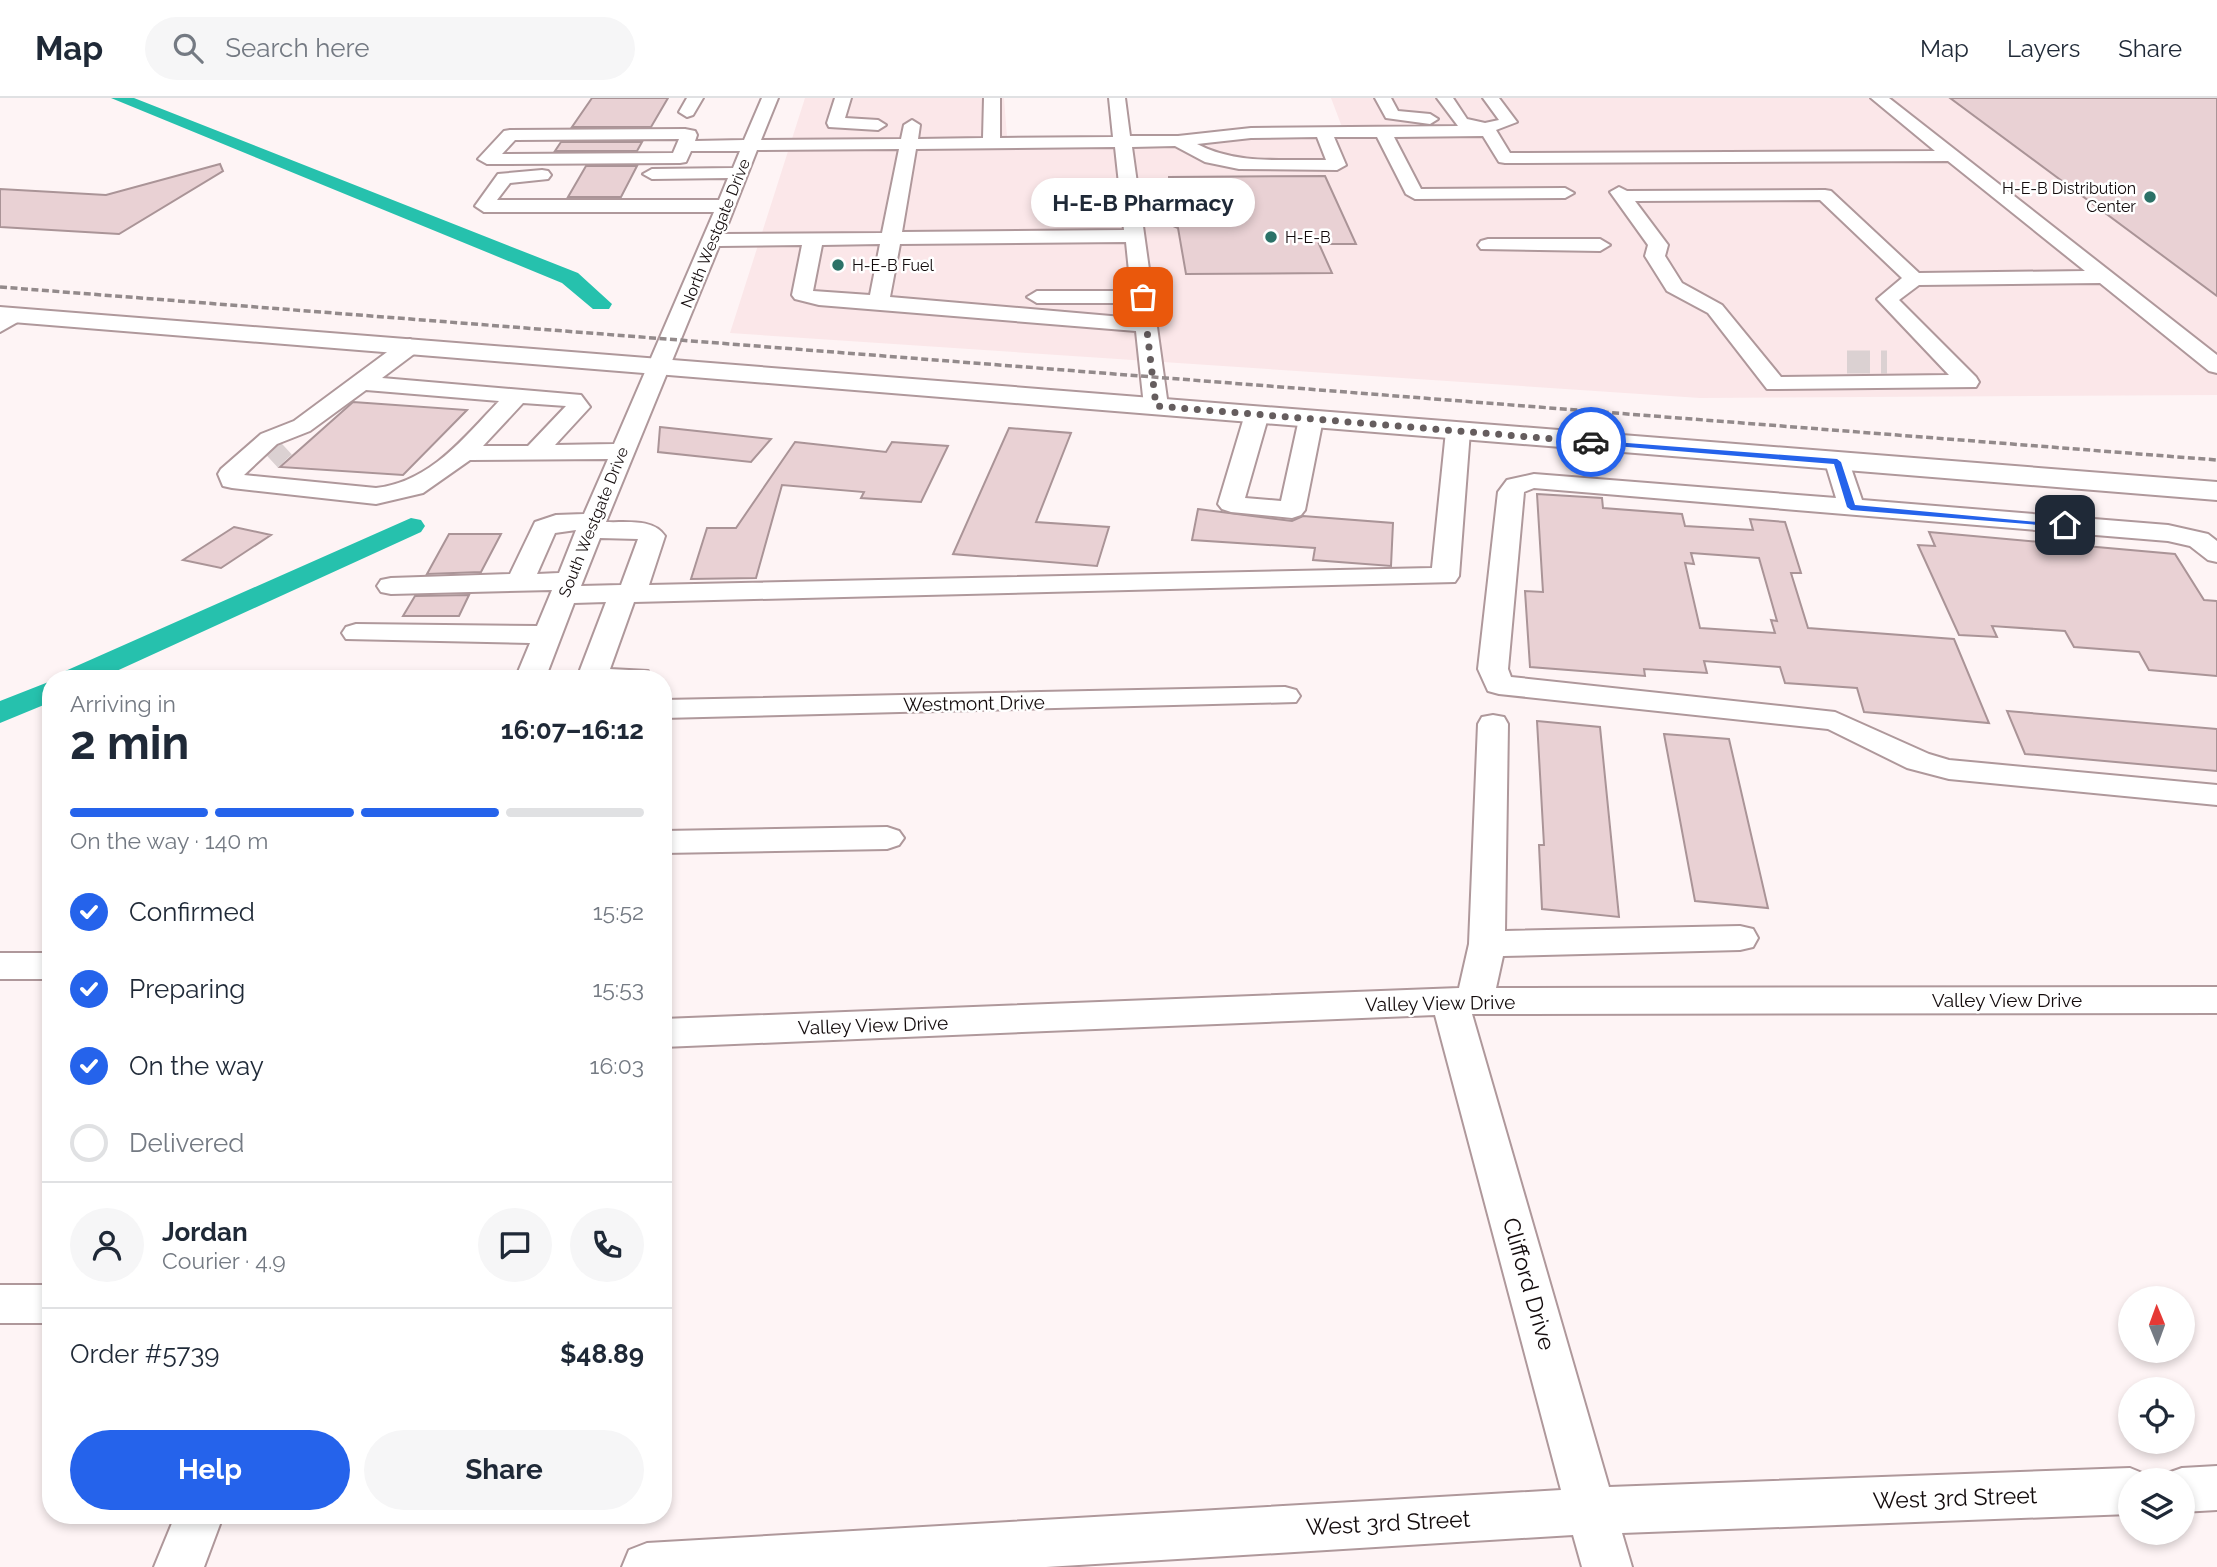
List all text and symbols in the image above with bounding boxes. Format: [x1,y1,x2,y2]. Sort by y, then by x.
search box [145,17,635,80]
text: Map [35,29,103,68]
icon: search [169,29,207,67]
text: Search here [225,33,370,63]
text: Map [1920,34,1969,63]
text: Layers [2007,34,2080,63]
text: Share [2118,34,2182,63]
street label: North Westgate Drive [677,156,754,310]
callout: H-E-B Pharmacy [1031,178,1255,227]
place label: H-E-B Distribution Center [2002,179,2136,216]
text: H-E-B Pharmacy [1052,189,1234,216]
marker: H-E-B Distribution Center [2142,189,2158,205]
place label: H-E-B [1285,228,1331,247]
marker: H-E-B [1263,229,1279,245]
place label: H-E-B Fuel [852,256,935,275]
marker: H-E-B Fuel [830,257,846,273]
pin [1113,267,1173,327]
icon: bag [1124,278,1162,316]
courier [1556,407,1626,477]
icon: car [1572,423,1610,461]
street label: South Westgate Drive [555,444,632,600]
pin [2035,495,2095,555]
icon: home [2046,506,2084,544]
text: Arriving in [70,690,176,717]
street label: Westmont Drive [903,691,1045,715]
text: 16:07–16:12 [501,715,644,745]
text: 2 min [70,716,189,770]
text: On the way · 140 m [70,827,268,854]
icon: check [70,893,108,931]
text: Confirmed [129,897,255,927]
text: 15:52 [593,898,644,925]
icon: check [70,970,108,1008]
text: Preparing [129,974,245,1004]
text: 15:53 [592,975,644,1002]
street label: Valley View Drive [1932,989,2082,1011]
street label: Valley View Drive [1365,991,1515,1015]
street label: Valley View Drive [797,1011,949,1039]
icon: check [70,1047,108,1085]
text: On the way [129,1051,264,1081]
text: 16:03 [590,1052,644,1079]
text: Delivered [129,1128,244,1158]
button: person [70,1208,144,1282]
button: chat [478,1208,552,1282]
button: phone [570,1208,644,1282]
street label: Clifford Drive [1498,1215,1561,1353]
text: Jordan [162,1217,248,1247]
text: Courier · 4.9 [162,1247,286,1274]
north arrow [2118,1286,2194,1363]
map controls [2118,1286,2195,1545]
text: Order #5739 [70,1339,220,1369]
text: $48.89 [560,1339,644,1369]
button: locate [2118,1377,2195,1454]
button: Help [70,1430,350,1510]
button: Share [364,1430,644,1510]
button: layers [2118,1468,2195,1545]
street label: West 3rd Street [1872,1481,2038,1514]
street label: West 3rd Street [1305,1505,1471,1540]

